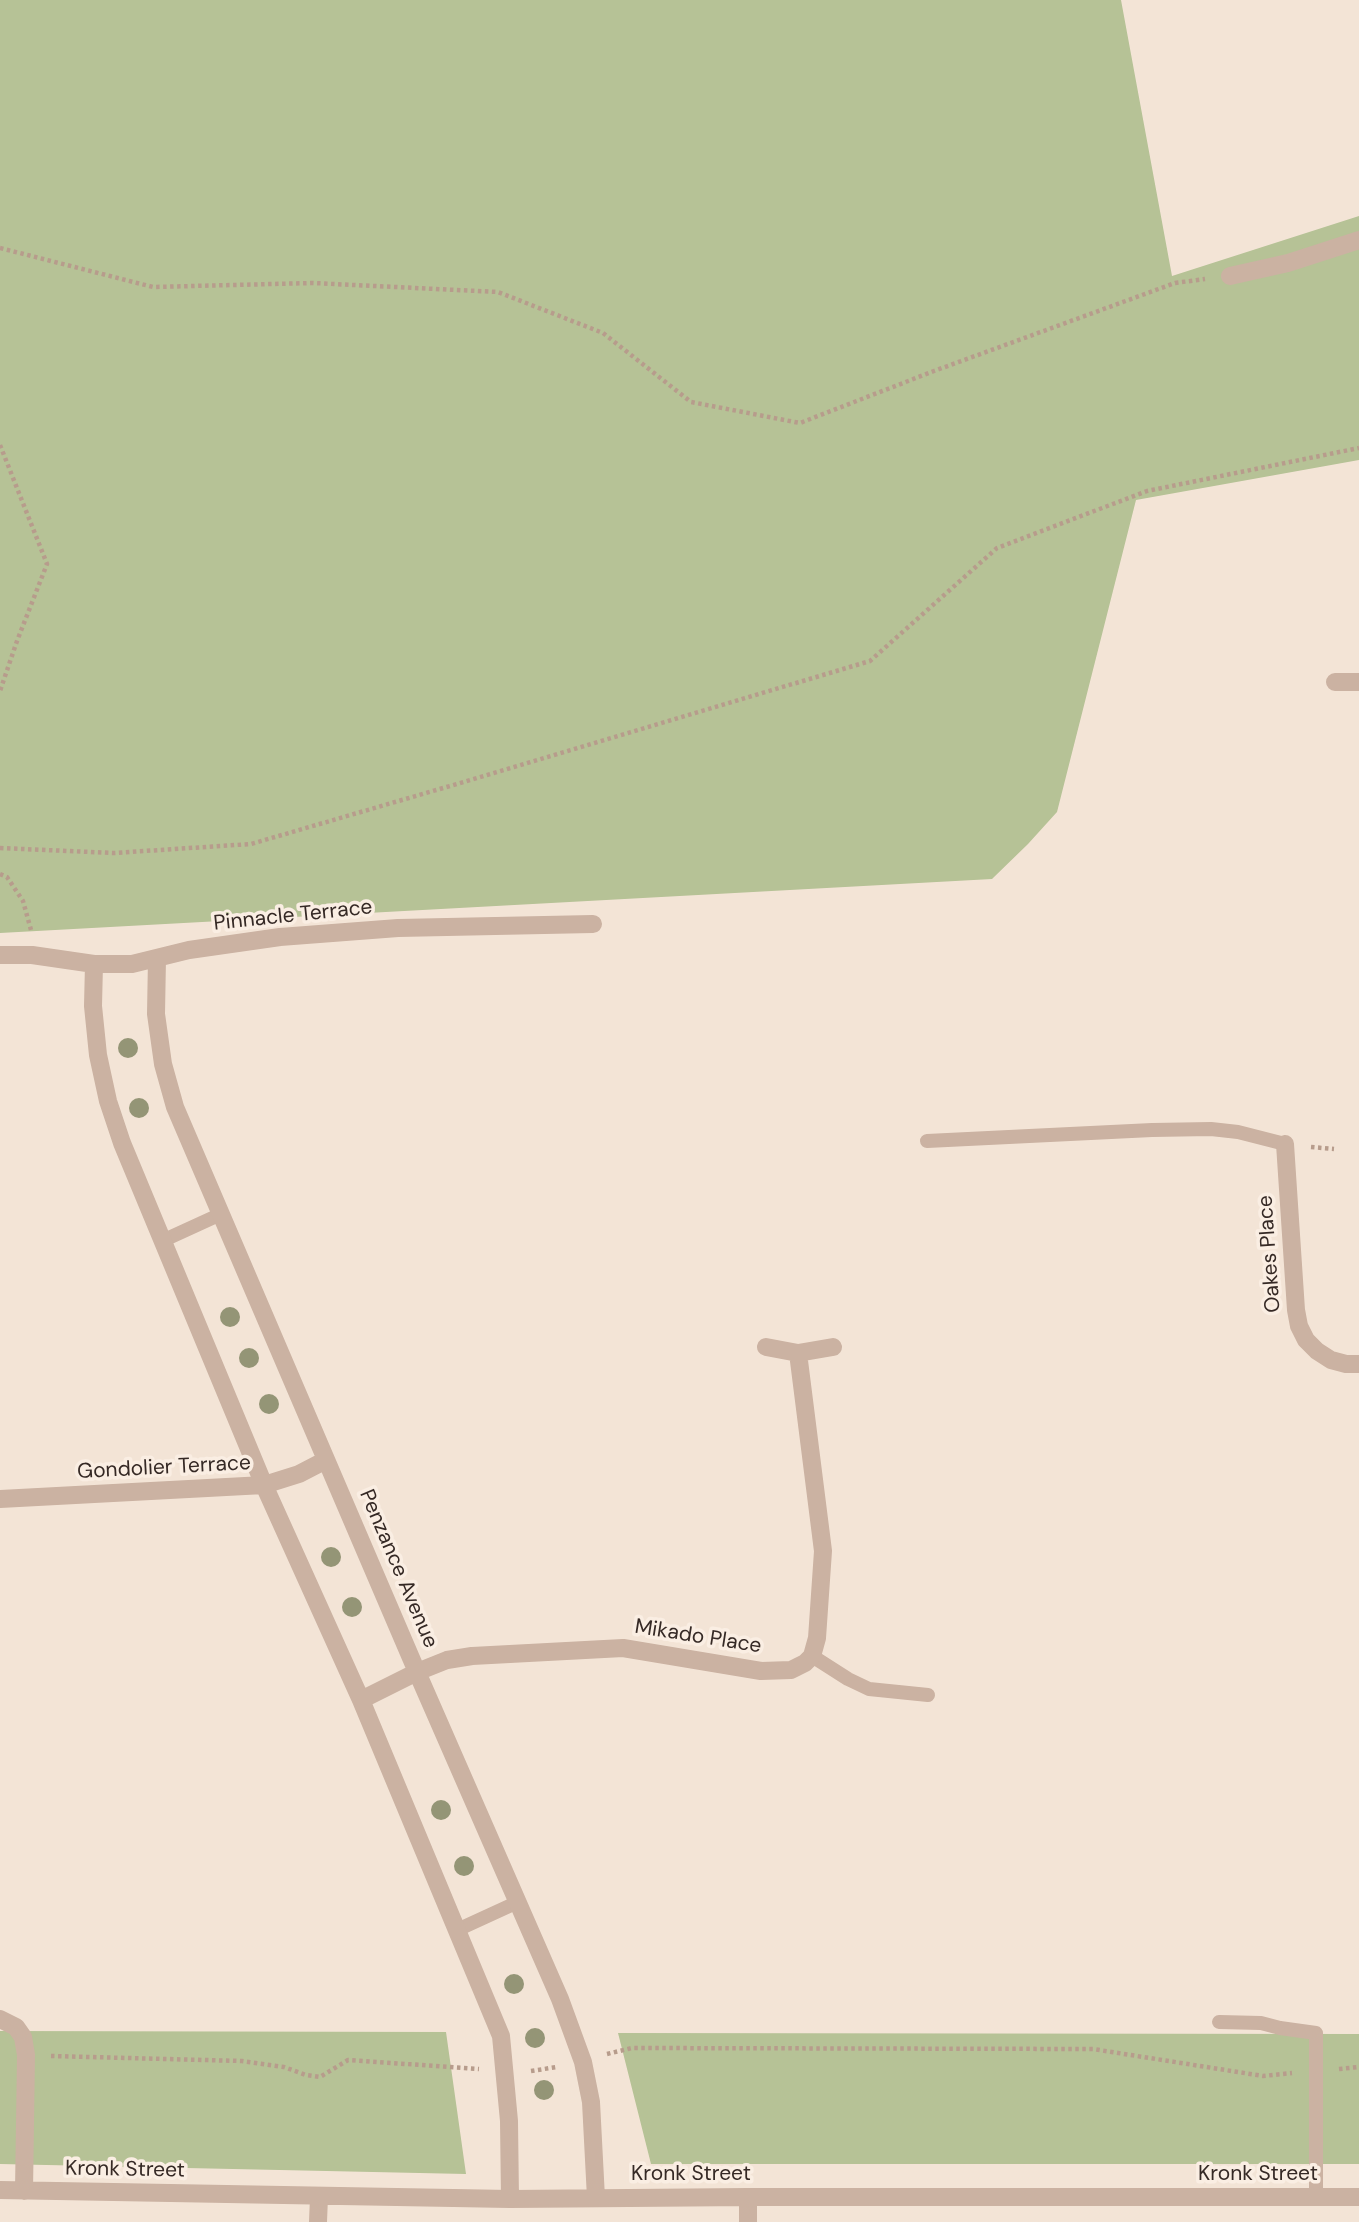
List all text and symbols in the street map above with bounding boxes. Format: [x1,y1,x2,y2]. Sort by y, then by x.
street label: Pinnacle Terrace [212,895,374,937]
street label: Oakes Place [1253,1194,1287,1314]
street label: Gondolier Terrace [77,1451,251,1485]
street label: Penzance Avenue [353,1486,443,1652]
street label: Mikado Place [633,1615,763,1659]
street label: Kronk Street [65,2156,185,2184]
street label: Kronk Street [631,2161,751,2187]
street label: Kronk Street [1198,2161,1318,2187]

